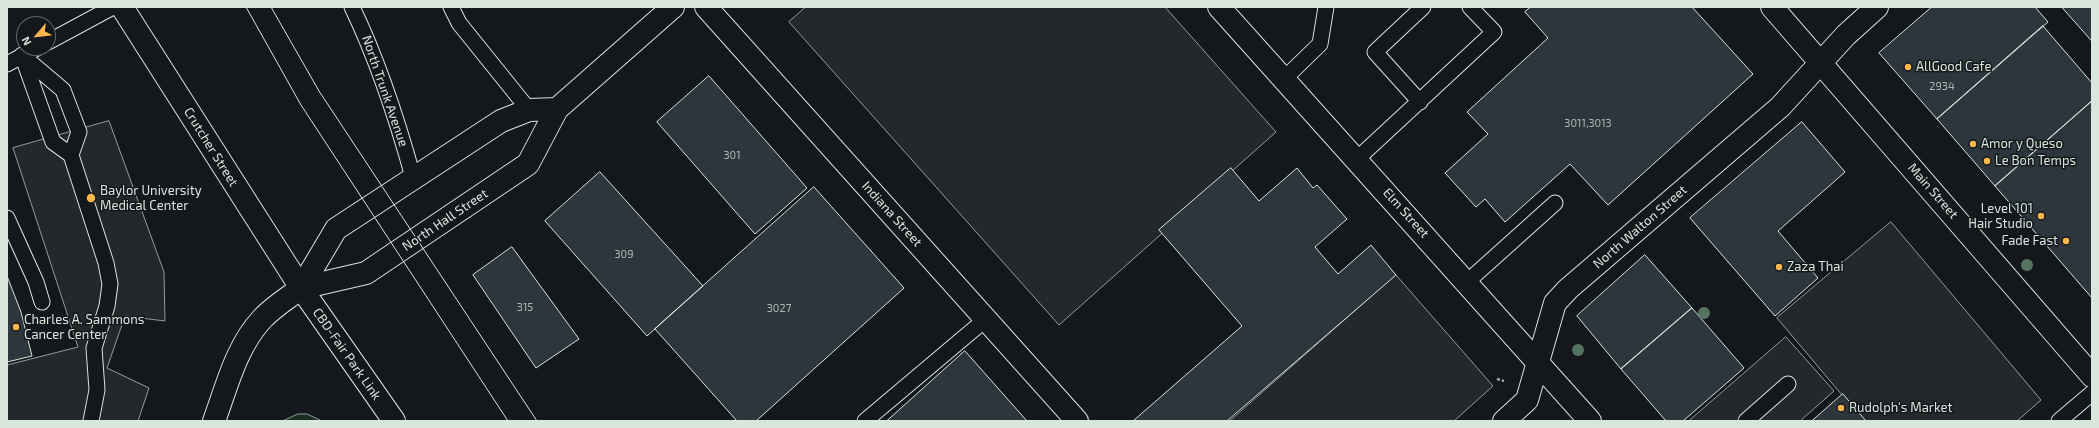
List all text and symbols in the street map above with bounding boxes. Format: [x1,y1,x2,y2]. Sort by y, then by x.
north arrow [16,16,56,56]
street label: North Trunk Avenue [359,33,411,149]
text: N [18,35,33,48]
place label: AllGood Cafe [1916,59,1991,75]
marker: AllGood Cafe [1903,62,1913,72]
house number: 2934 [1929,79,1955,93]
street label: Crutcher Street [181,105,241,189]
house number: 3011,3013 [1564,116,1612,130]
place label: Amor y Queso [1981,136,2063,152]
marker: Amor y Queso [1968,139,1978,149]
house number: 301 [723,148,741,162]
place label: Le Bon Temps [1995,153,2076,169]
marker: Le Bon Temps [1982,156,1992,166]
street label: Main Street [1905,160,1961,222]
street label: Indiana Street [859,178,925,250]
street label: North Walton Street [1590,182,1690,272]
place label: Baylor University Medical Center [100,183,202,214]
street label: Elm Street [1380,185,1432,241]
street label: North Hall Street [399,186,491,254]
marker: Baylor University Medical Center [85,192,97,204]
place label: Level 101 Hair Studio [1968,201,2033,232]
marker: Level 101 Hair Studio [2036,211,2046,221]
place label: Fade Fast [2001,233,2058,249]
marker: Fade Fast [2061,236,2071,246]
house number: 309 [614,247,634,261]
place label: Zaza Thai [1787,259,1844,275]
marker: Zaza Thai [1774,262,1784,272]
house number: 315 [517,300,533,314]
house number: 3027 [767,301,791,315]
street label: CBD-Fair Park Link [309,305,385,403]
place label: Charles A. Sammons Cancer Center [24,312,144,343]
marker: Charles A. Sammons Cancer Center [11,322,21,332]
place label: Rudolph's Market [1849,400,1952,416]
marker: Rudolph's Market [1836,403,1846,413]

